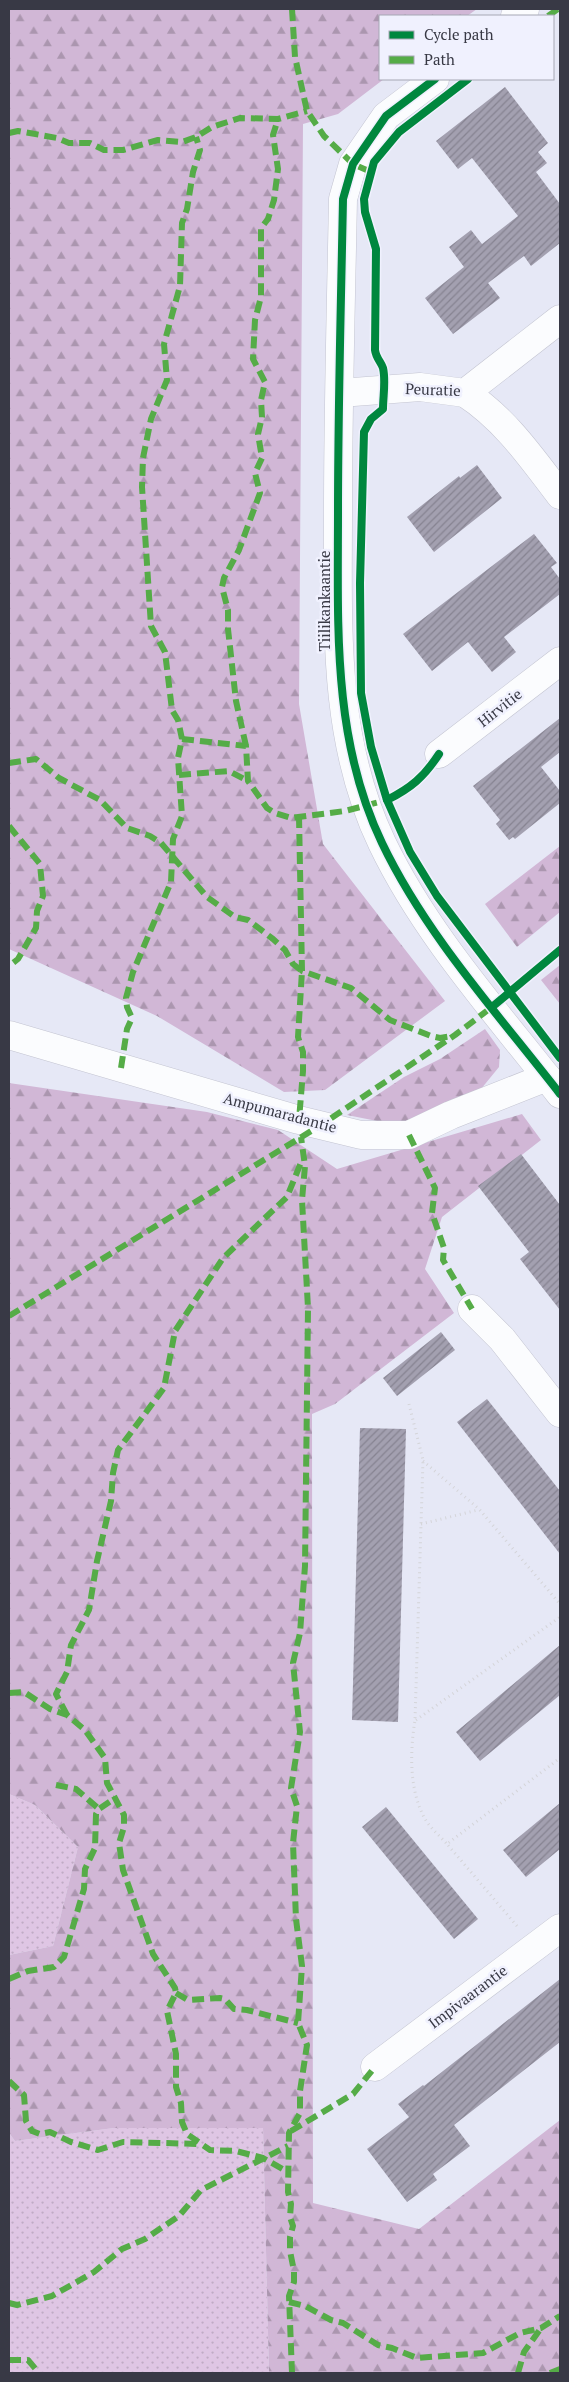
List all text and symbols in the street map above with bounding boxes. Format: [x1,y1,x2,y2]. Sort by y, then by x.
legend [379,15,554,80]
text: Cycle path [424,24,494,44]
text: Path [424,49,455,69]
street label: Peuratie [405,378,461,400]
street label: Tiilikankaantie [314,551,334,652]
street label: Hirvitie [473,684,526,731]
street label: Ampumaradantie [221,1087,339,1137]
street label: Impivaarantie [424,1960,511,2032]

